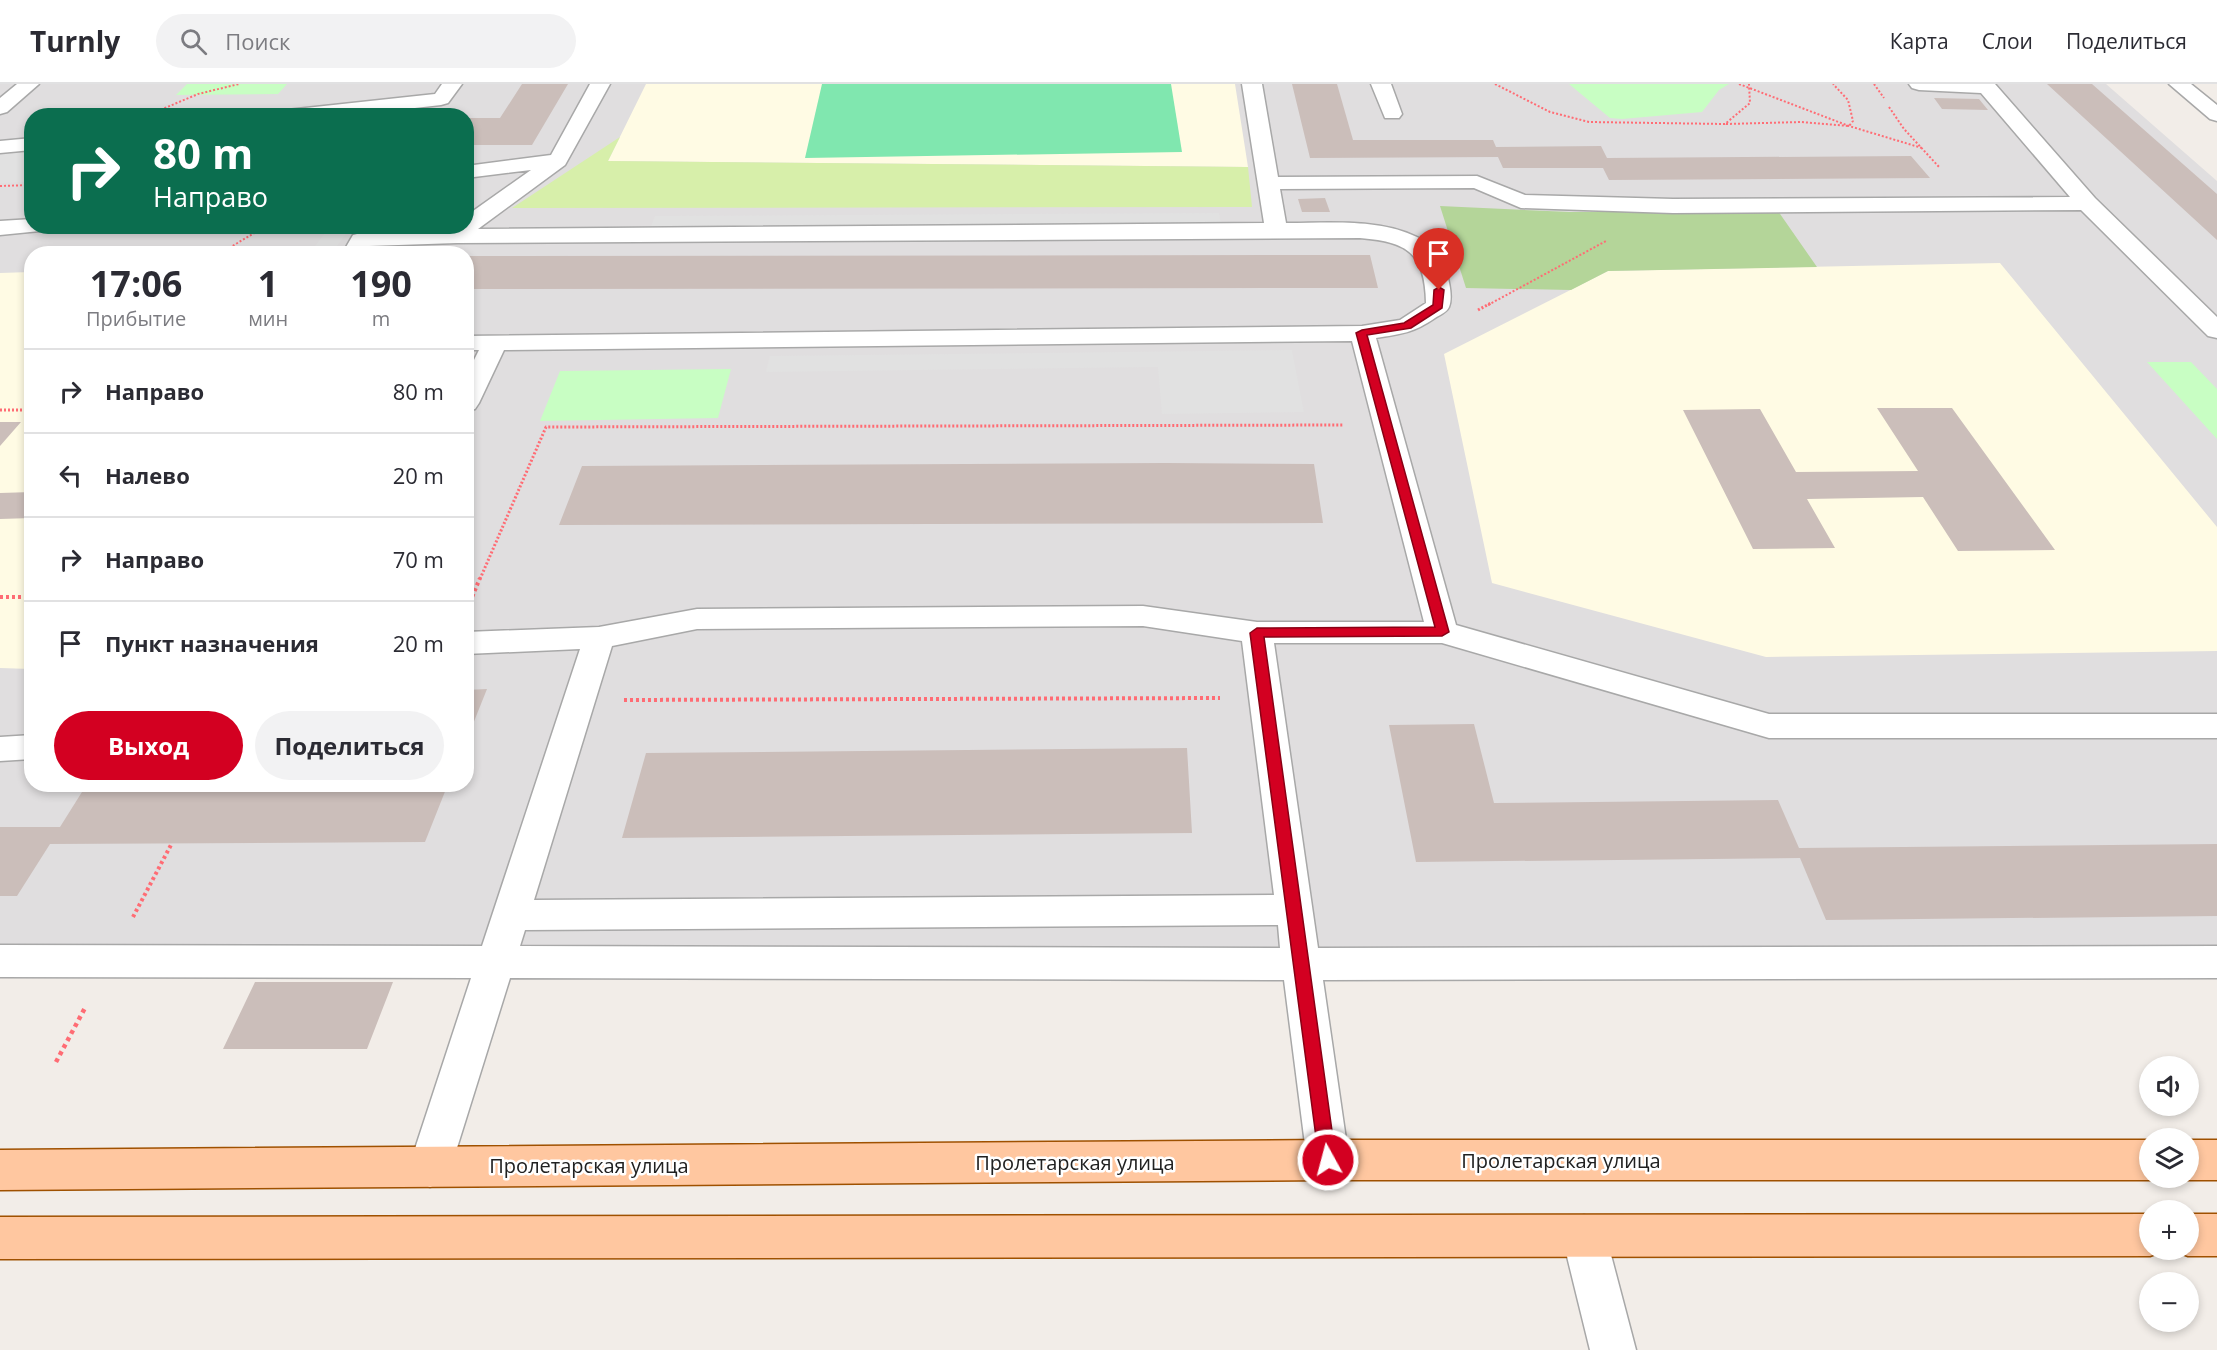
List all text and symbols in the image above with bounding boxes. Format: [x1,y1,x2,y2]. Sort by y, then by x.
search box [156,14,576,68]
text: Turnly [30,22,120,60]
icon: search [177,25,210,58]
text: Поиск [225,26,290,56]
text: Карта [1890,27,1949,55]
text: Слои [1982,27,2033,55]
text: Поделиться [2066,27,2187,55]
text: 80 m [153,124,253,181]
icon: right [54,132,132,210]
text: Направо [153,178,268,215]
pin [1413,228,1464,290]
icon: arrive [1422,237,1455,270]
text: 17:06 [90,259,182,308]
text: 1 [258,259,278,308]
text: 190 [350,259,412,308]
text: Прибытие [86,305,186,332]
text: мин [248,305,288,332]
text: m [372,305,390,332]
icon: right [54,375,87,408]
text: Направо [105,376,204,406]
text: 80 m [393,376,444,406]
icon: left [54,459,87,492]
text: Налево [105,460,190,490]
text: 20 m [393,460,444,490]
icon: right [54,543,87,576]
text: Направо [105,544,204,574]
text: 70 m [393,544,444,574]
icon: arrive [54,627,87,660]
text: Пункт назначения [105,628,319,658]
text: 20 m [393,628,444,658]
button: Выход [54,711,243,780]
button: Поделиться [255,711,444,780]
map controls [2139,1056,2199,1332]
button: sound [2139,1056,2199,1116]
position arrow [1296,1128,1360,1192]
button: layers [2139,1128,2199,1188]
street label: Пролетарская улица [1461,1147,1661,1174]
street label: Пролетарская улица [975,1149,1175,1176]
street label: Пролетарская улица [489,1152,689,1179]
button: + [2139,1200,2199,1260]
button: − [2139,1272,2199,1332]

